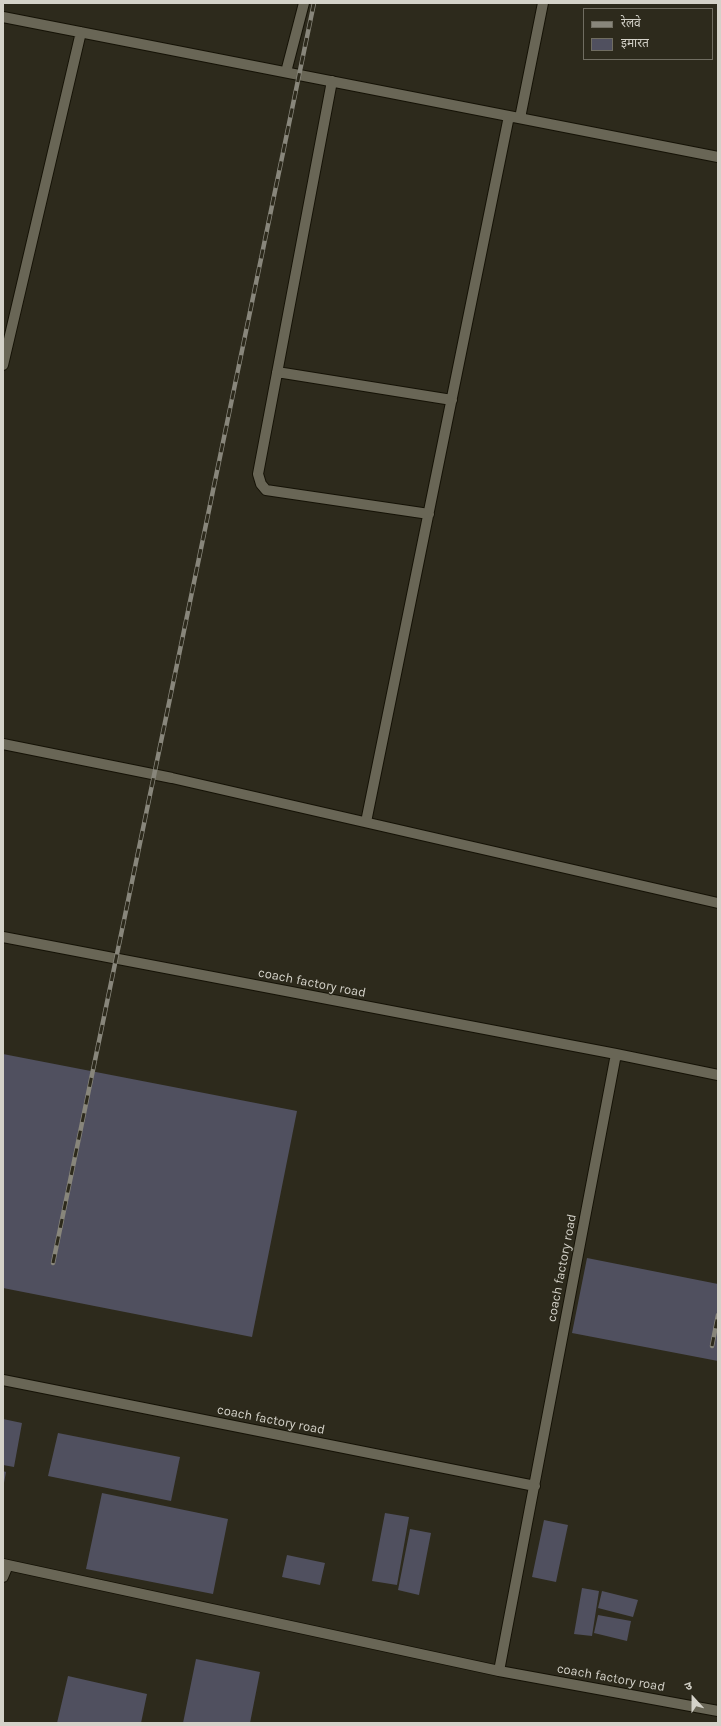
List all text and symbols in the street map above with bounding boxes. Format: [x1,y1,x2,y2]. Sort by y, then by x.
legend [583,8,713,60]
text: रेलवे [621,16,641,30]
text: इमारत [621,36,649,50]
street label: coach factory road [257,965,367,1001]
street label: coach factory road [544,1213,580,1323]
street label: coach factory road [216,1402,326,1438]
street label: coach factory road [556,1661,666,1695]
north arrow [673,1678,713,1718]
text: उ [683,1679,694,1694]

